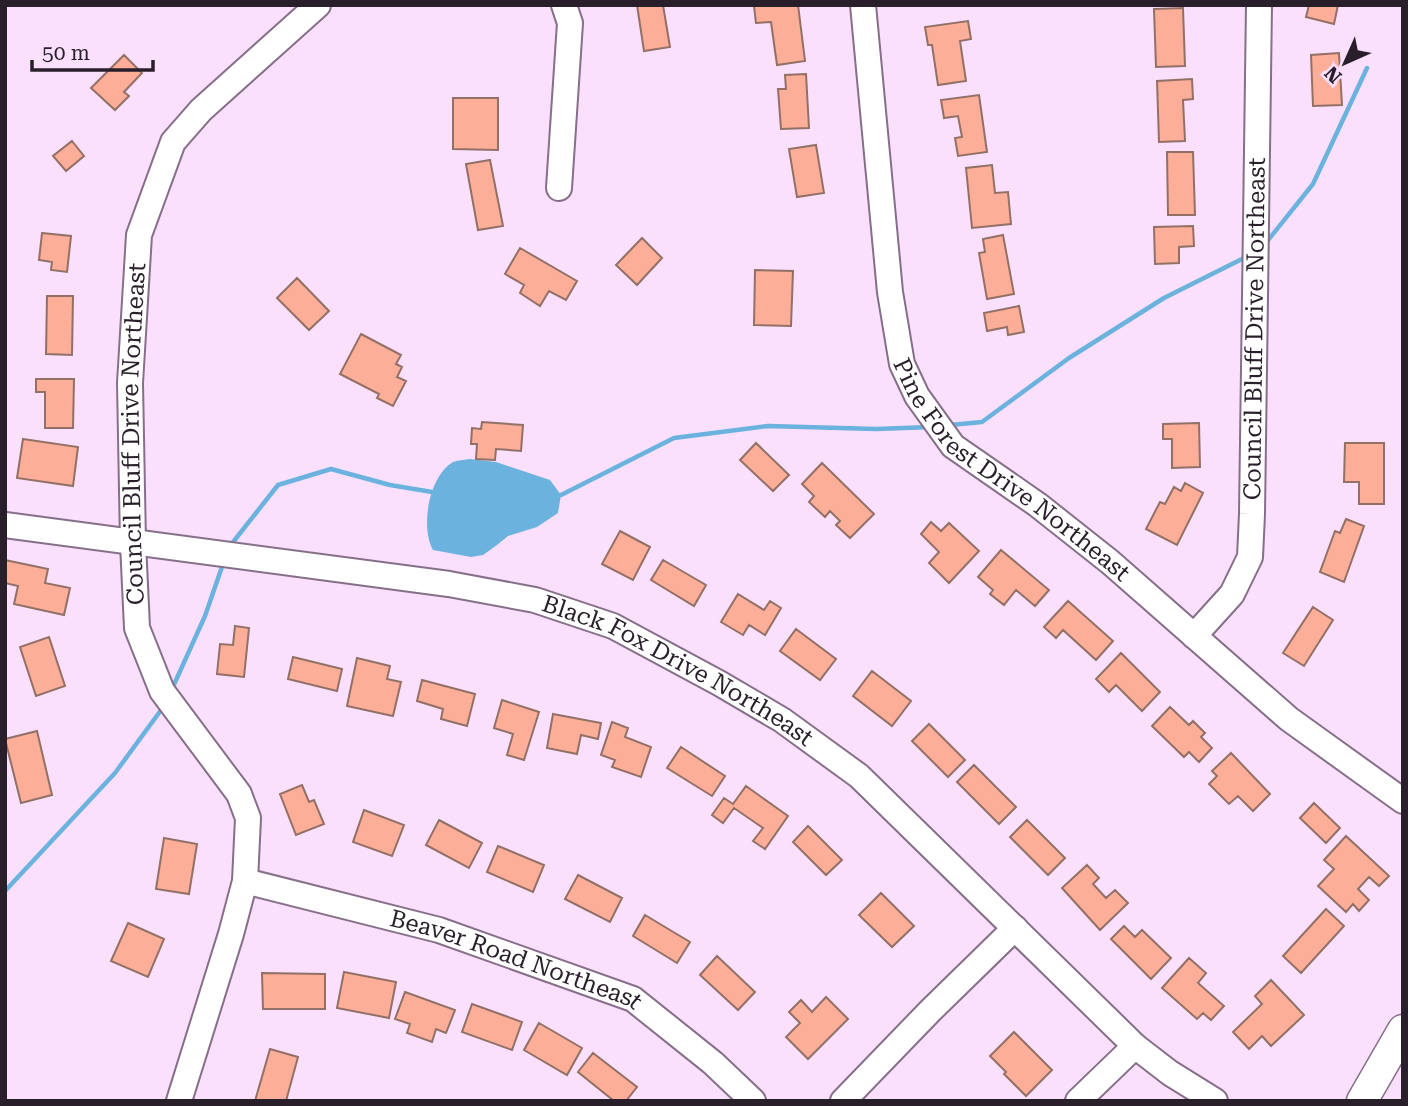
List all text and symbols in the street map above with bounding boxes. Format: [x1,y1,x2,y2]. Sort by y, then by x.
scale bar [32,28,152,72]
north arrow [1310,28,1380,98]
text: 50 m [42,41,90,65]
text: N [1320,61,1347,88]
street label: Council Bluff Drive Northeast [1238,157,1271,500]
street label: Council Bluff Drive Northeast [116,262,151,606]
street label: Pine Forest Drive Northeast [887,354,1136,587]
street label: Black Fox Drive Northeast [539,589,819,752]
street label: Beaver Road Northeast [387,904,648,1015]

